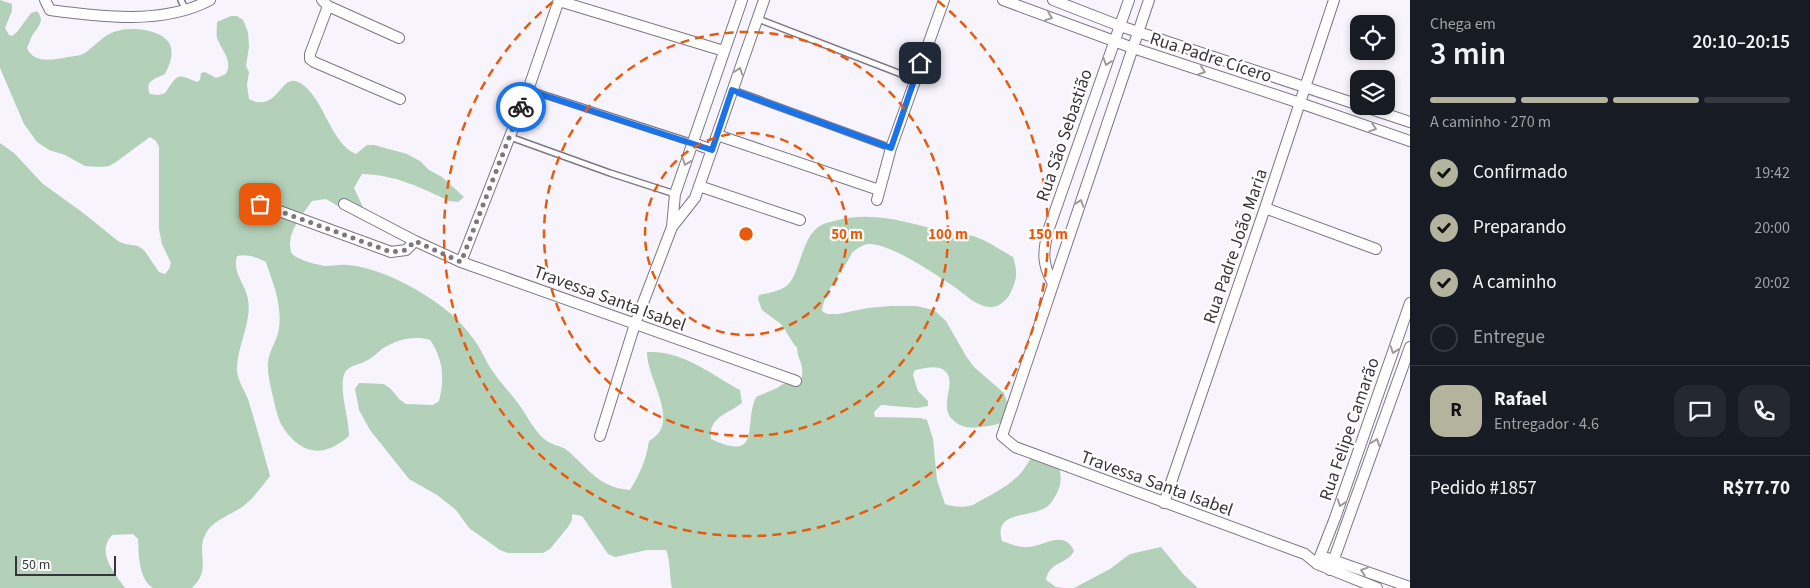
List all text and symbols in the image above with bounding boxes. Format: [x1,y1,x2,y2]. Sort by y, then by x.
one-way arrow [1044,11,1053,21]
text: Chega em [1430,13,1496,35]
map controls [1350,15,1395,115]
button: locate [1350,15,1395,60]
street label: Rua Padre Cícero [1147,26,1275,89]
text: 20:10–20:15 [1692,29,1790,56]
text: 3 min [1430,31,1506,77]
pin [899,42,941,84]
icon: home [906,49,934,77]
one-way arrow [1103,58,1113,66]
one-way arrow [1198,65,1206,75]
street label: Rua São Sebastião [1030,66,1099,205]
one-way arrow [733,68,743,76]
button: layers [1350,70,1395,115]
courier [496,82,546,132]
icon: bike [507,93,535,121]
text: A caminho · 270 m [1430,111,1551,133]
one-way arrow [1368,122,1377,132]
one-way arrow [682,157,692,165]
icon: check [1430,159,1458,187]
text: Confirmado [1473,159,1568,186]
text: 19:42 [1754,162,1790,184]
street label: Rua Padre João Maria [1197,165,1274,327]
pin [239,183,281,225]
icon: bag [246,190,274,218]
one-way arrow [1074,199,1084,208]
icon: check [1430,214,1458,242]
text: Preparando [1473,214,1566,241]
text: 20:00 [1754,217,1790,239]
text: 50 m [831,224,863,245]
text: 100 m [928,224,968,245]
text: 150 m [1028,224,1068,245]
centre of rings [737,225,755,243]
street label: Travessa Santa Isabel [530,259,689,338]
icon: check [1430,269,1458,297]
text: A caminho [1473,269,1557,296]
text: 20:02 [1754,272,1790,294]
text: Entregue [1473,324,1545,351]
one-way arrow [1390,345,1400,353]
street label: Rua Felipe Camarão [1313,354,1386,504]
button: chat [1674,385,1726,437]
button: phone [1738,385,1790,437]
text: Rafael [1494,386,1547,413]
text: R [1450,397,1462,424]
text: Entregador · 4.6 [1494,413,1599,435]
one-way arrow [1370,438,1380,446]
street label: Travessa Santa Isabel [1077,444,1236,523]
text: Pedido #1857 [1430,475,1537,502]
text: R$77.70 [1722,475,1790,502]
one-way arrow [1336,498,1346,507]
scale bar [15,553,116,576]
text: 50 m [22,555,50,575]
one-way arrow [1360,567,1369,577]

